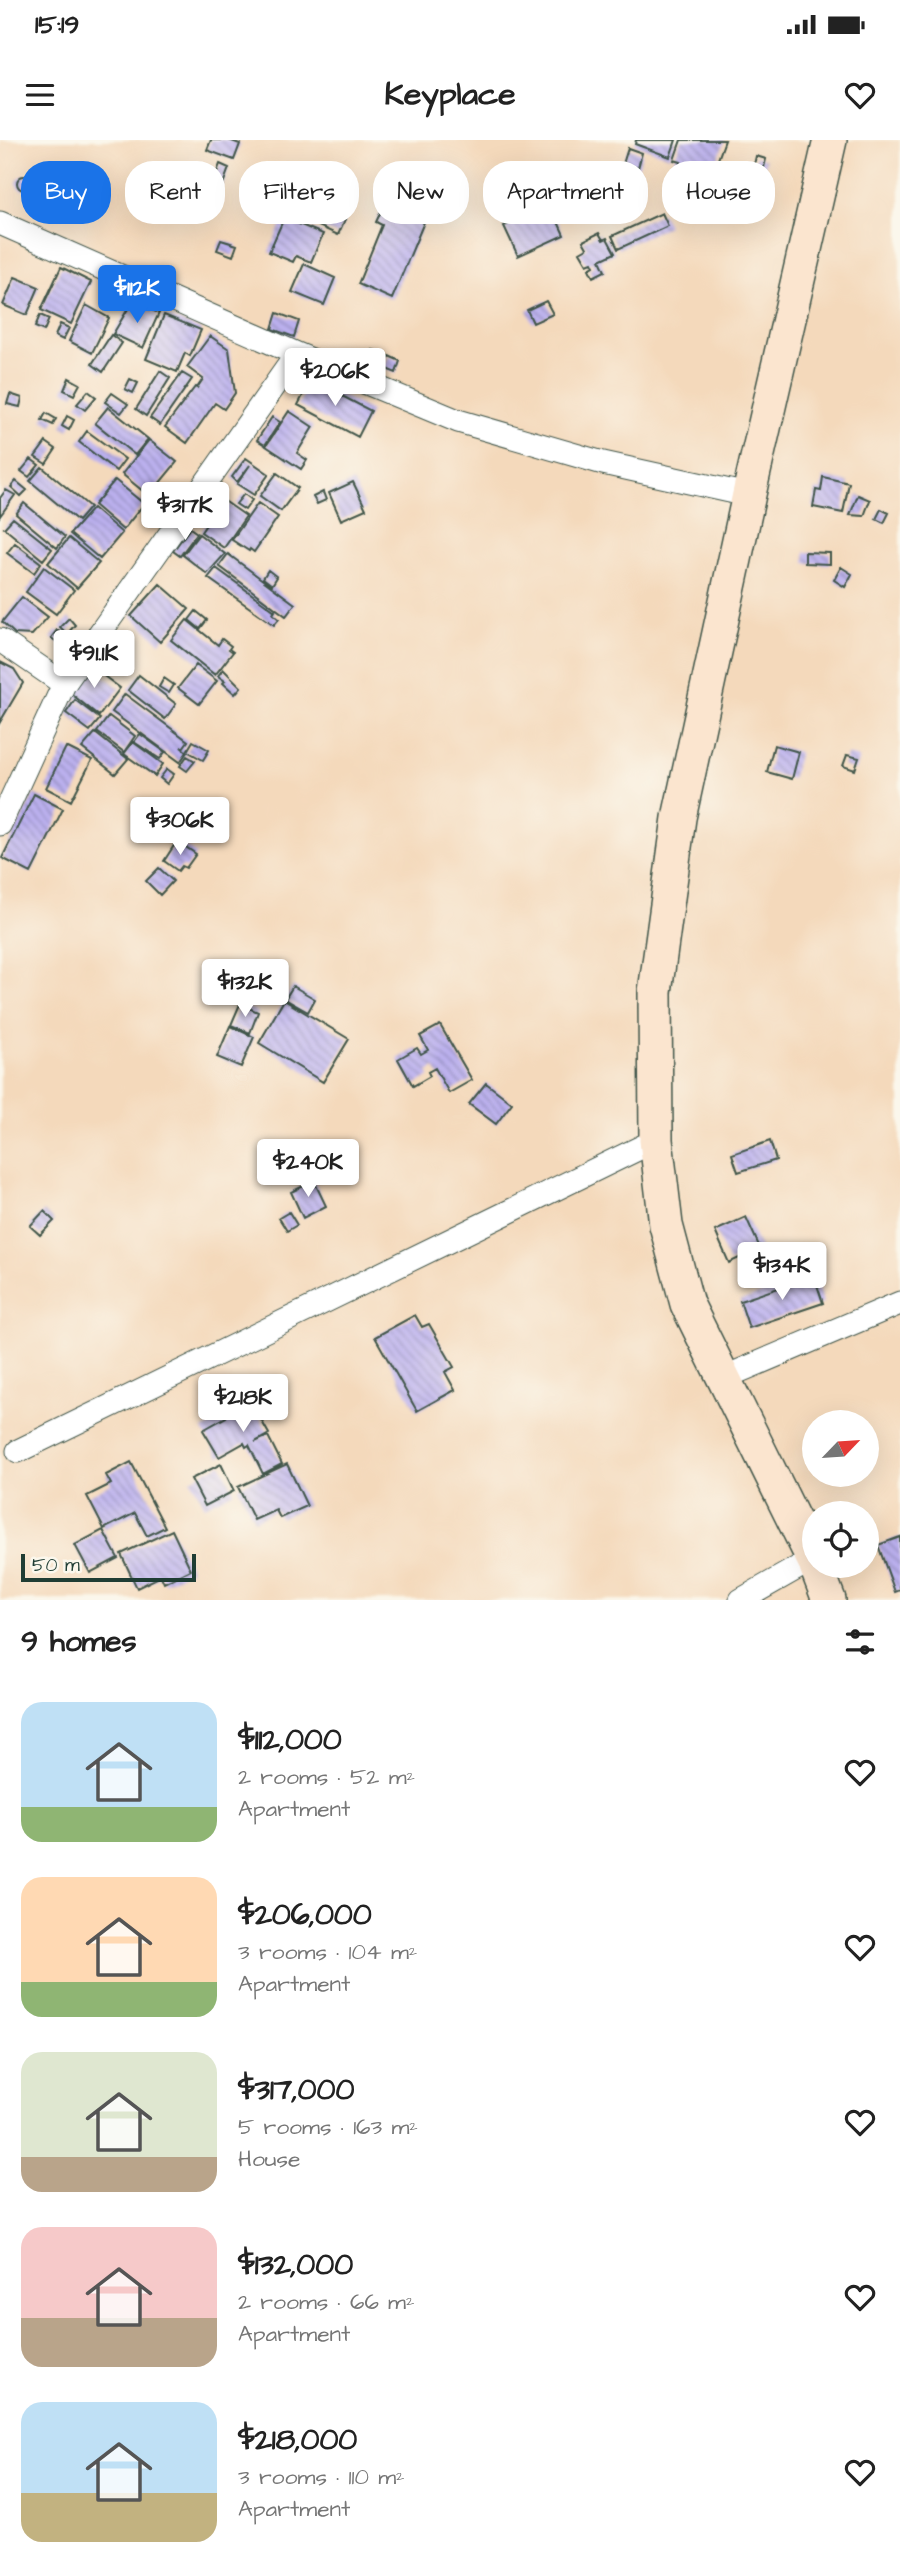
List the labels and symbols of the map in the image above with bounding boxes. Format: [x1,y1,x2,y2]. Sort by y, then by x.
pin: $112K [88,265,186,325]
pin: $206K [286,348,384,408]
pin: $317K [136,482,234,542]
pin: $91.1K [37,630,151,690]
pin: $306K [131,798,229,857]
pin: $132K [196,960,294,1019]
pin: $240K [259,1140,357,1199]
pin: $134K [733,1242,831,1302]
pin: $218K [194,1374,292,1434]
north arrow [802,1410,878,1488]
scale bar [21,1551,196,1583]

